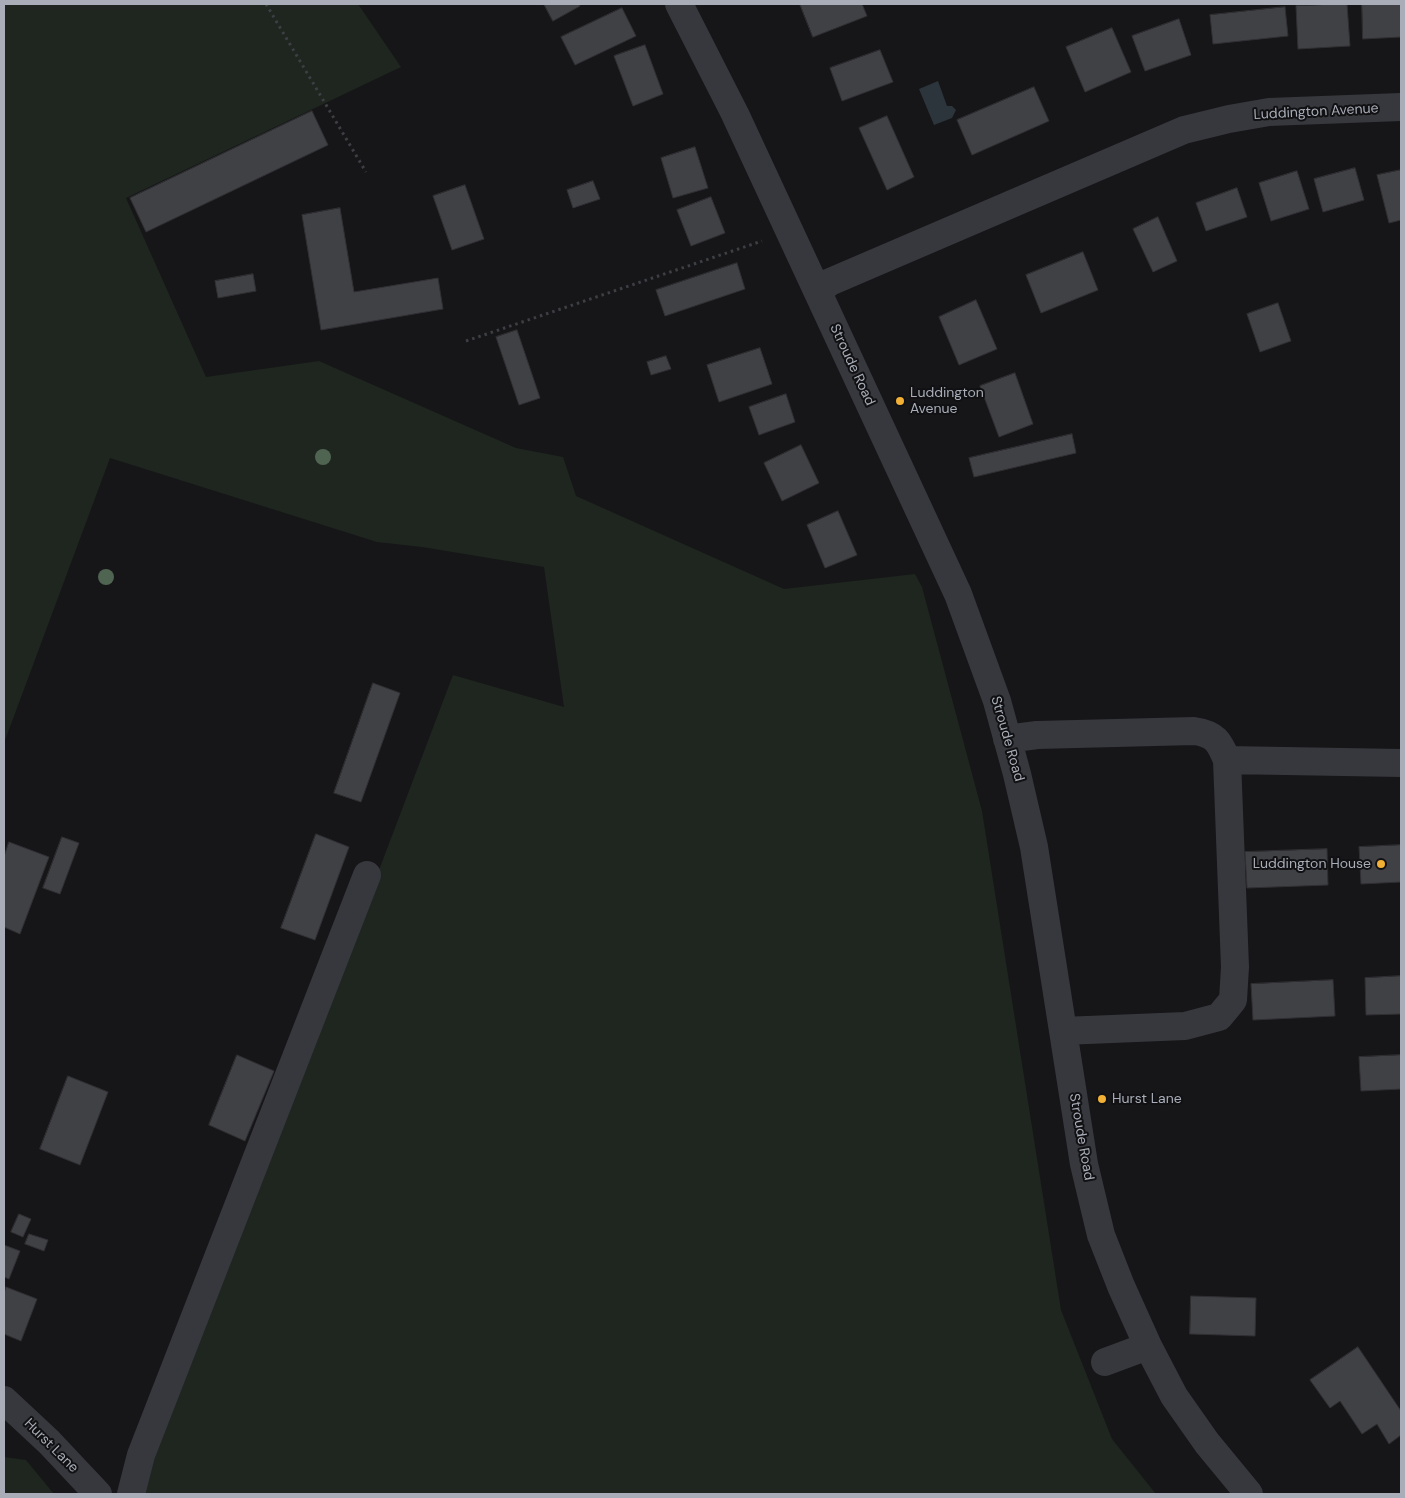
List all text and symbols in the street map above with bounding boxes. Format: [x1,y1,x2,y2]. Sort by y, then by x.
street label: Luddington Avenue [1253,100,1379,124]
street label: Stroude Road [826,322,878,408]
place label: Luddington Avenue [910,385,984,418]
marker: Luddington Avenue [894,395,906,407]
street label: Stroude Road [987,694,1027,784]
place label: Luddington House [1253,856,1371,872]
marker: Luddington House [1375,858,1387,870]
place label: Hurst Lane [1112,1091,1182,1107]
street label: Stroude Road [1065,1092,1097,1182]
marker: Hurst Lane [1096,1093,1108,1105]
street label: Hurst Lane [20,1415,82,1477]

